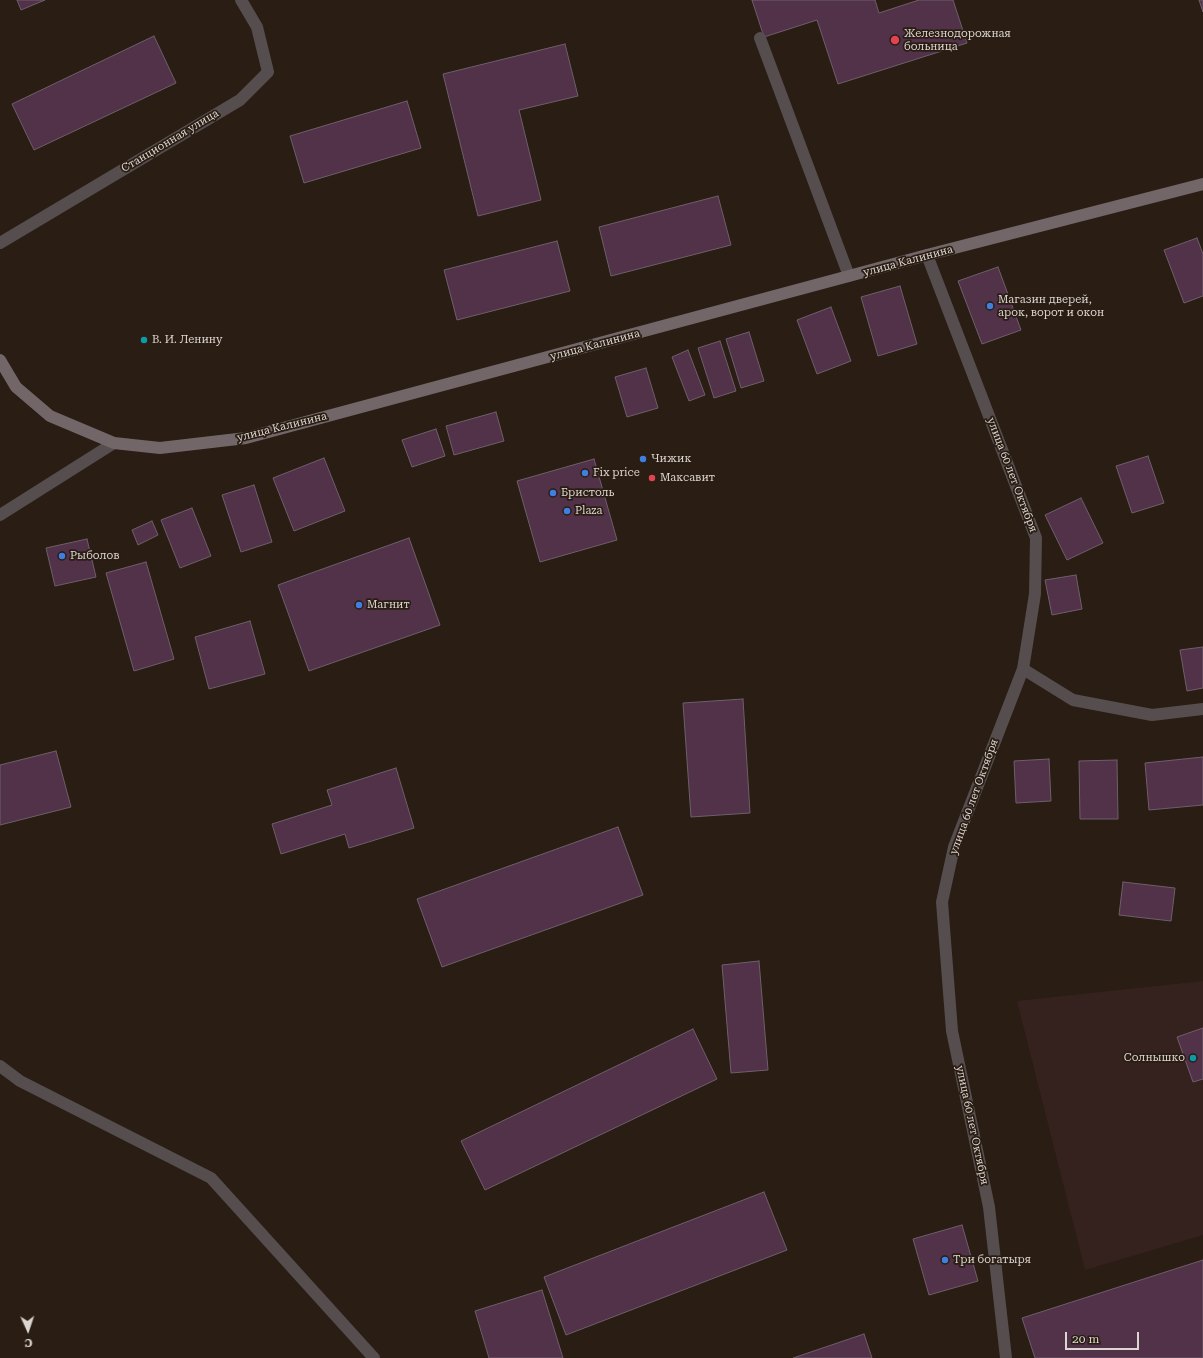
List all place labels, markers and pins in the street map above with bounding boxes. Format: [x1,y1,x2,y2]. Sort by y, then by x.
place label: Железнодорожная больница [904,27,1011,53]
marker: Железнодорожная больница [889,34,901,46]
place label: Магазин дверей, арок, ворот и окон [998,293,1104,319]
marker: Магазин дверей, арок, ворот и окон [985,301,995,311]
place label: В. И. Ленину [152,333,222,347]
marker: В. И. Ленину [139,335,149,345]
place label: Чижик [651,452,691,466]
marker: Чижик [638,454,648,464]
place label: Fix price [593,466,640,480]
marker: Fix price [580,468,590,478]
place label: Максавит [660,471,715,485]
marker: Максавит [647,473,657,483]
place label: Бристоль [561,486,614,500]
marker: Бристоль [548,488,558,498]
place label: Plaza [575,504,602,518]
marker: Plaza [562,506,572,516]
place label: Рыболов [70,549,120,563]
marker: Рыболов [57,551,67,561]
place label: Магнит [367,598,410,612]
marker: Магнит [354,600,364,610]
place label: Солнышко [1124,1051,1185,1065]
marker: Солнышко [1188,1053,1198,1063]
place label: Три богатыря [953,1253,1031,1267]
marker: Три богатыря [940,1255,950,1265]

